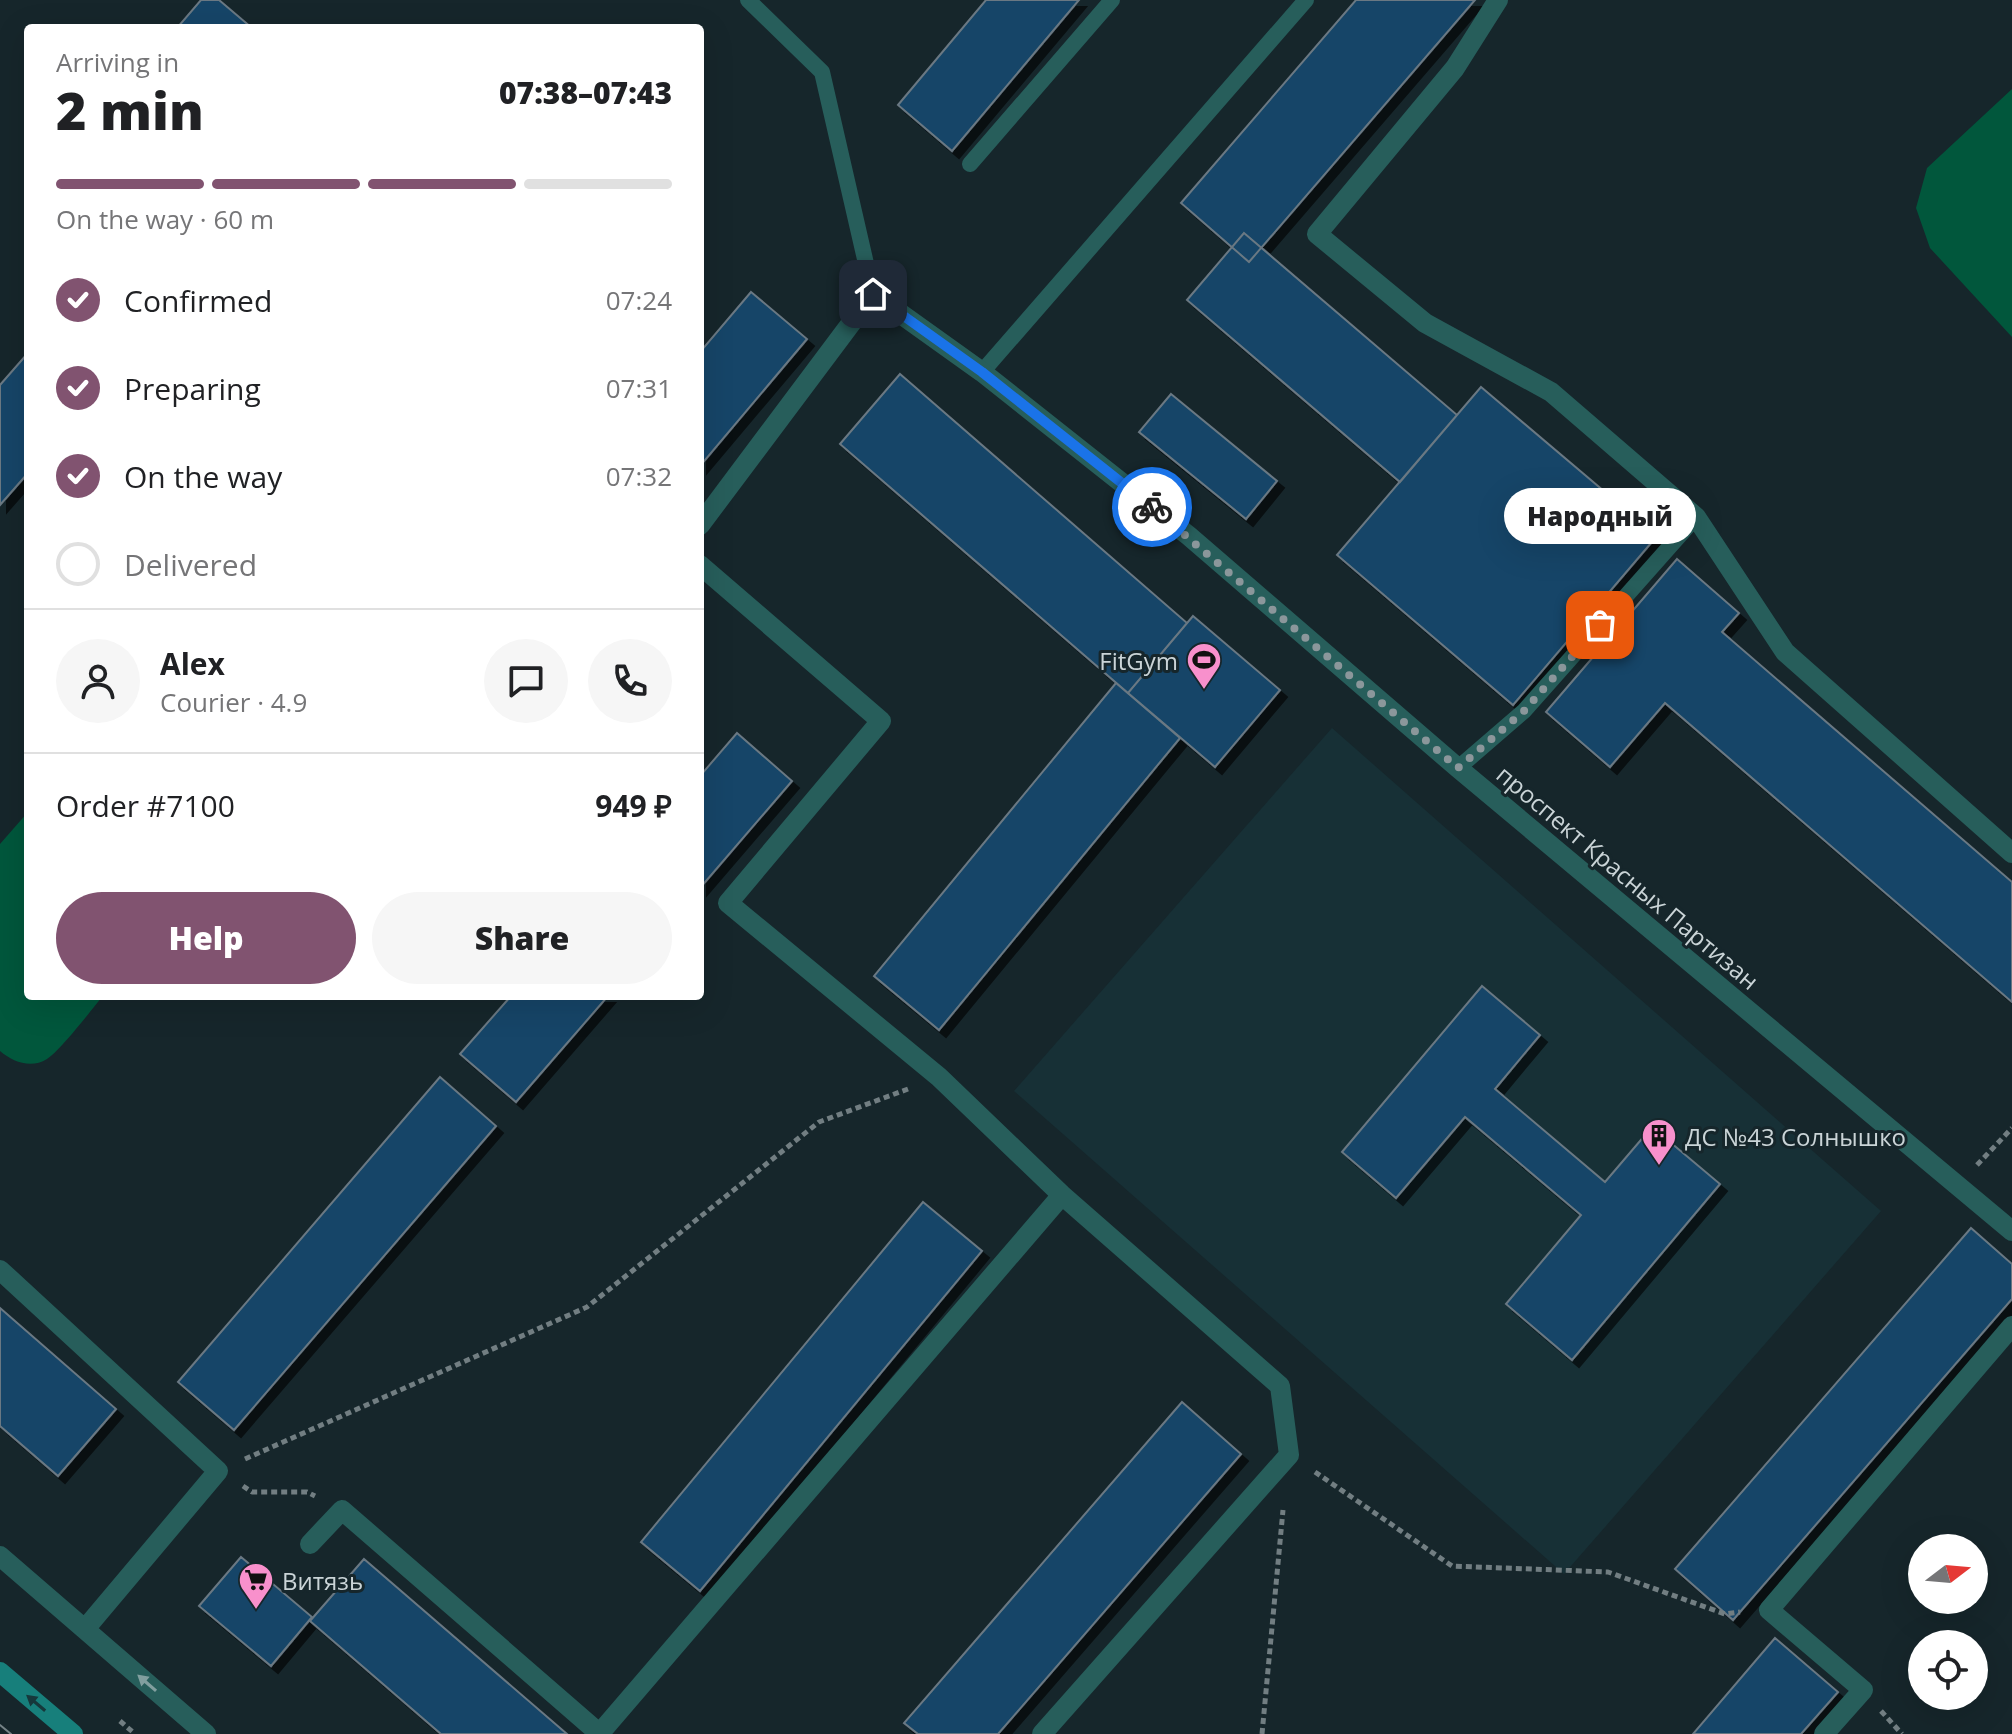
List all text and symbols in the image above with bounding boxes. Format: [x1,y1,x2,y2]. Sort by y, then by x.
text: Arriving in [56,44,179,80]
text: 07:38–07:43 [499,72,672,113]
text: 2 min [56,74,204,145]
text: On the way · 60 m [56,201,274,237]
pin [839,260,907,328]
icon: home [851,272,895,316]
icon: check [56,278,100,322]
text: Confirmed [124,280,272,321]
text: 07:24 [606,282,672,318]
icon: check [56,366,100,410]
text: Preparing [124,368,261,409]
text: 07:31 [606,370,672,406]
icon: check [56,454,100,498]
text: On the way [124,456,282,497]
text: 07:32 [606,458,672,494]
courier [1112,467,1192,547]
icon: bike [1130,485,1174,529]
callout: Народный [1504,489,1696,545]
text: Народный [1527,498,1673,534]
text: Delivered [124,544,257,585]
pin [1566,591,1634,659]
icon: bag [1578,603,1622,647]
button: person [56,639,140,723]
button: chat [484,639,568,723]
button: phone [588,639,672,723]
sports icon: FitGym [1185,641,1223,691]
text: Alex [160,643,225,684]
place label: FitGym [1099,644,1178,677]
text: Courier · 4.9 [160,684,307,720]
street label: проспект Красных Партизан [1490,757,1766,997]
text: Order #7100 [56,785,235,826]
text: 949 ₽ [595,785,672,826]
button: Help [56,892,356,984]
button: Share [372,892,672,984]
building icon: ДС №43 Солнышко [1640,1117,1678,1167]
place label: ДС №43 Солнышко [1685,1120,1906,1153]
north arrow [1908,1534,1988,1614]
map controls [1908,1534,1988,1710]
supermarket icon: Витязь [237,1561,275,1611]
place label: Витязь [282,1564,363,1597]
button: locate [1908,1630,1988,1710]
one-way arrow [137,1675,157,1692]
one-way arrow [27,1695,47,1712]

